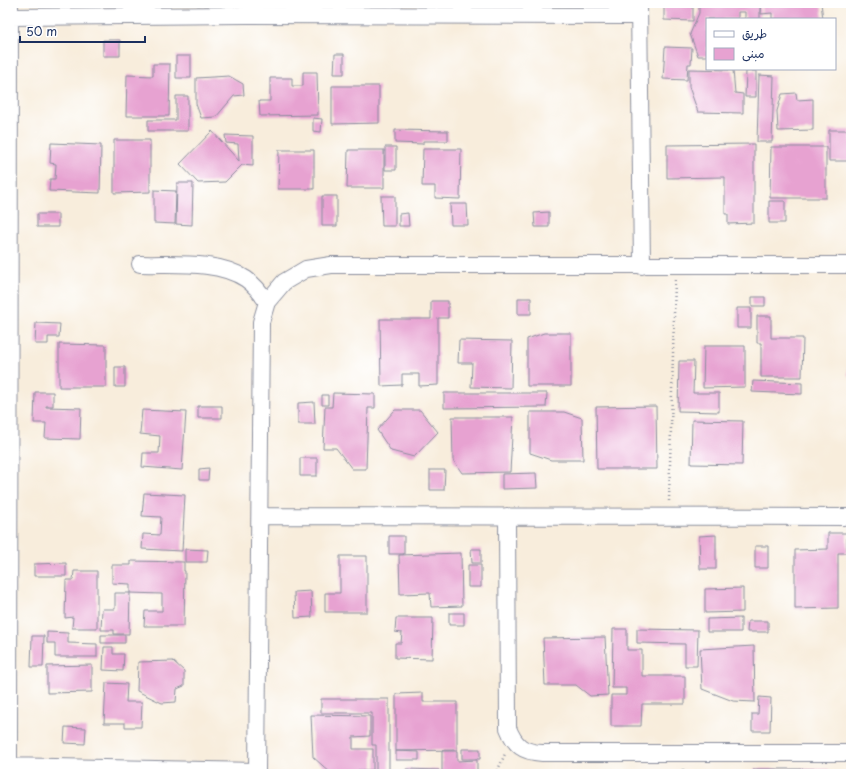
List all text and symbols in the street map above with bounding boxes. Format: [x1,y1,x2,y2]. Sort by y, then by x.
scale bar [20,18,145,44]
legend [706,18,836,70]
text: 50 m [26,22,57,40]
text: طريق [742,24,767,42]
text: مبنى [742,44,765,62]

